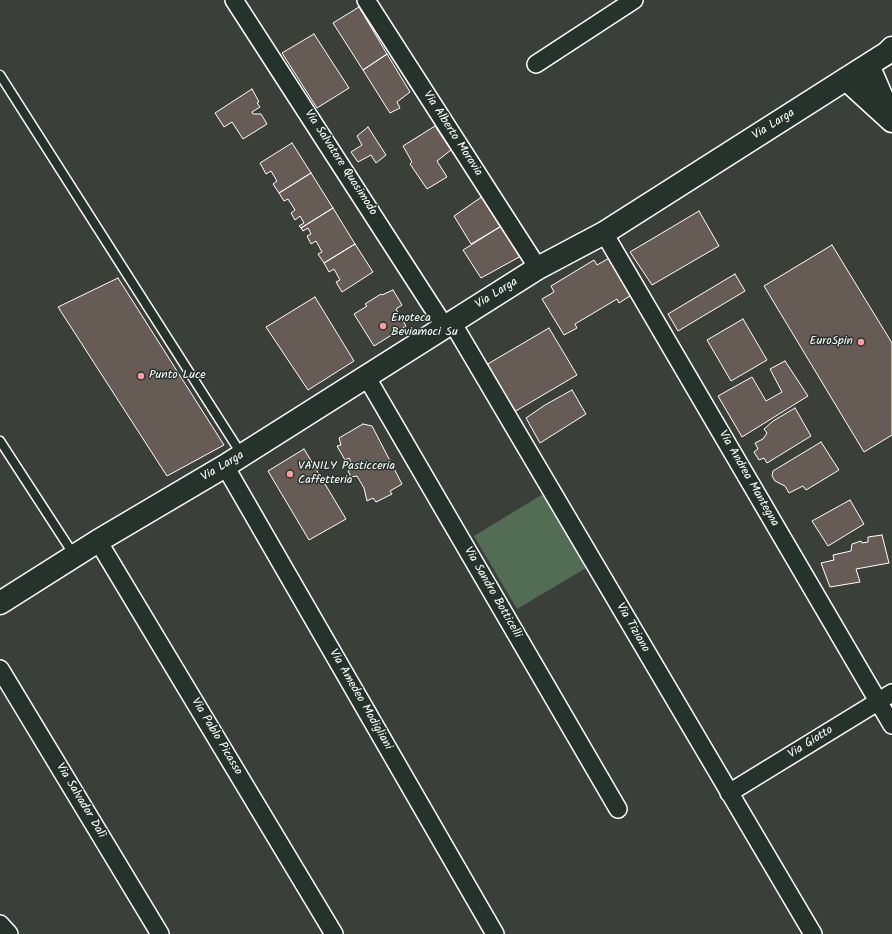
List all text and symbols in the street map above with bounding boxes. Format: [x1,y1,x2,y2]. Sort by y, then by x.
street label: Via Alberto Moravia [419,89,485,179]
street label: Via Larga [750,106,798,144]
street label: Via Salvatore Quasimodo [300,107,380,219]
street label: Via Larga [473,275,521,313]
place label: Enoteca Beviamoci Su [391,312,458,340]
marker: Enoteca Beviamoci Su [378,321,388,331]
place label: EuroSpin [809,335,853,349]
marker: EuroSpin [856,337,866,347]
place label: Punto Luce [149,369,206,383]
marker: Punto Luce [136,371,146,381]
street label: Via Andrea Mantegna [715,428,781,530]
street label: Via Larga [199,449,247,485]
place label: VANILY Pasticceria Caffetteria [298,460,395,488]
marker: VANILY Pasticceria Caffetteria [285,469,295,479]
street label: Via Sandro Botticelli [460,545,524,641]
street label: Via Tiziano [612,601,652,655]
street label: Via Amedeo Modigliani [325,647,395,753]
street label: Via Pablo Picasso [187,696,245,778]
street label: Via Giotto [786,724,836,762]
street label: Via Salvador Dalì [52,761,108,841]

